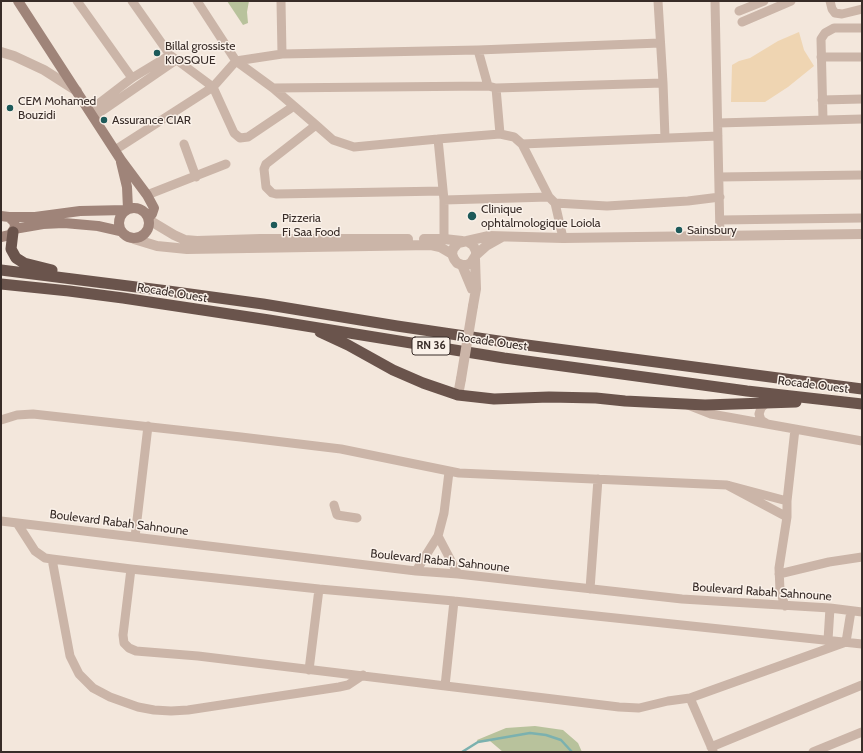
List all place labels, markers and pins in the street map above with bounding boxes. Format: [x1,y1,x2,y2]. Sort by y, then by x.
place label: Billal grossiste KIOSQUE [165,39,235,67]
marker: Billal grossiste KIOSQUE [152,48,162,58]
place label: CEM Mohamed Bouzidi [18,94,96,122]
marker: CEM Mohamed Bouzidi [5,103,15,113]
place label: Assurance CIAR [112,113,191,127]
marker: Assurance CIAR [99,115,109,125]
place label: Clinique ophtalmologique Loiola [481,202,601,230]
marker: Clinique ophtalmologique Loiola [466,210,478,222]
place label: Pizzeria Fi Saa Food [282,211,340,239]
marker: Pizzeria Fi Saa Food [269,220,279,230]
place label: Sainsbury [687,223,737,237]
marker: Sainsbury [674,225,684,235]

